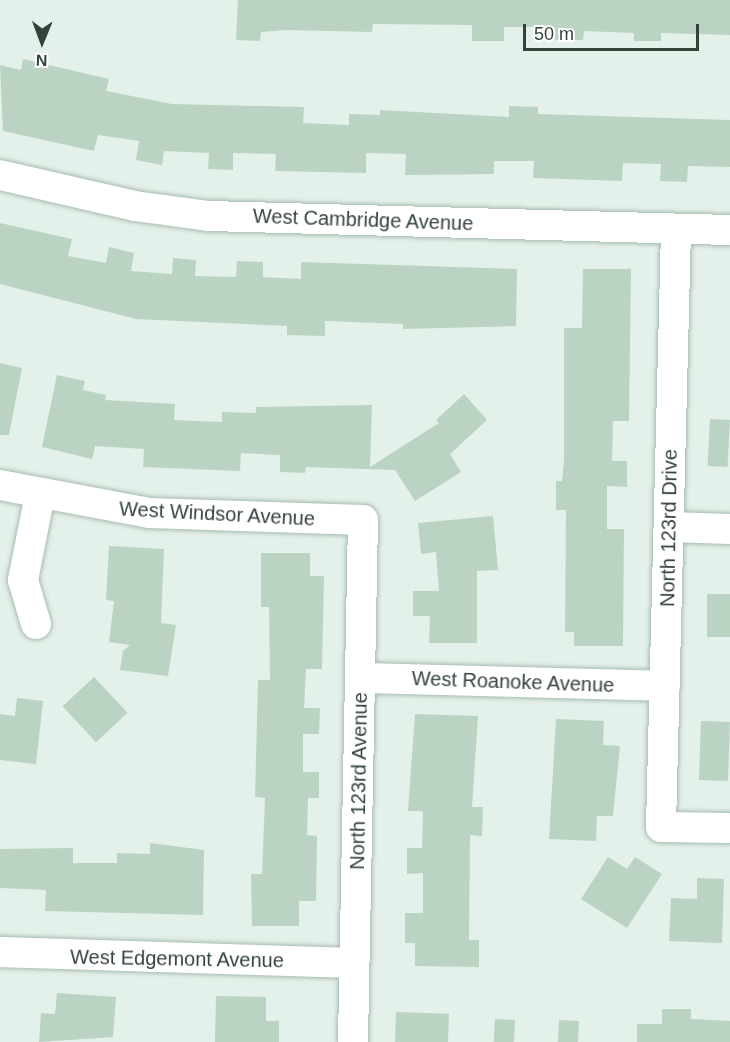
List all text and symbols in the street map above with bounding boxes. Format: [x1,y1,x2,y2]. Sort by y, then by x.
north arrow [12,12,72,72]
scale bar [526,12,702,50]
text: 50 m [534,24,574,44]
text: N [36,52,48,69]
street label: West Cambridge Avenue [252,204,474,236]
street label: North 123rd Drive [656,449,682,607]
street label: West Windsor Avenue [118,497,316,531]
street label: West Roanoke Avenue [411,666,615,698]
street label: North 123rd Avenue [345,691,373,871]
street label: West Edgemont Avenue [69,945,285,973]

